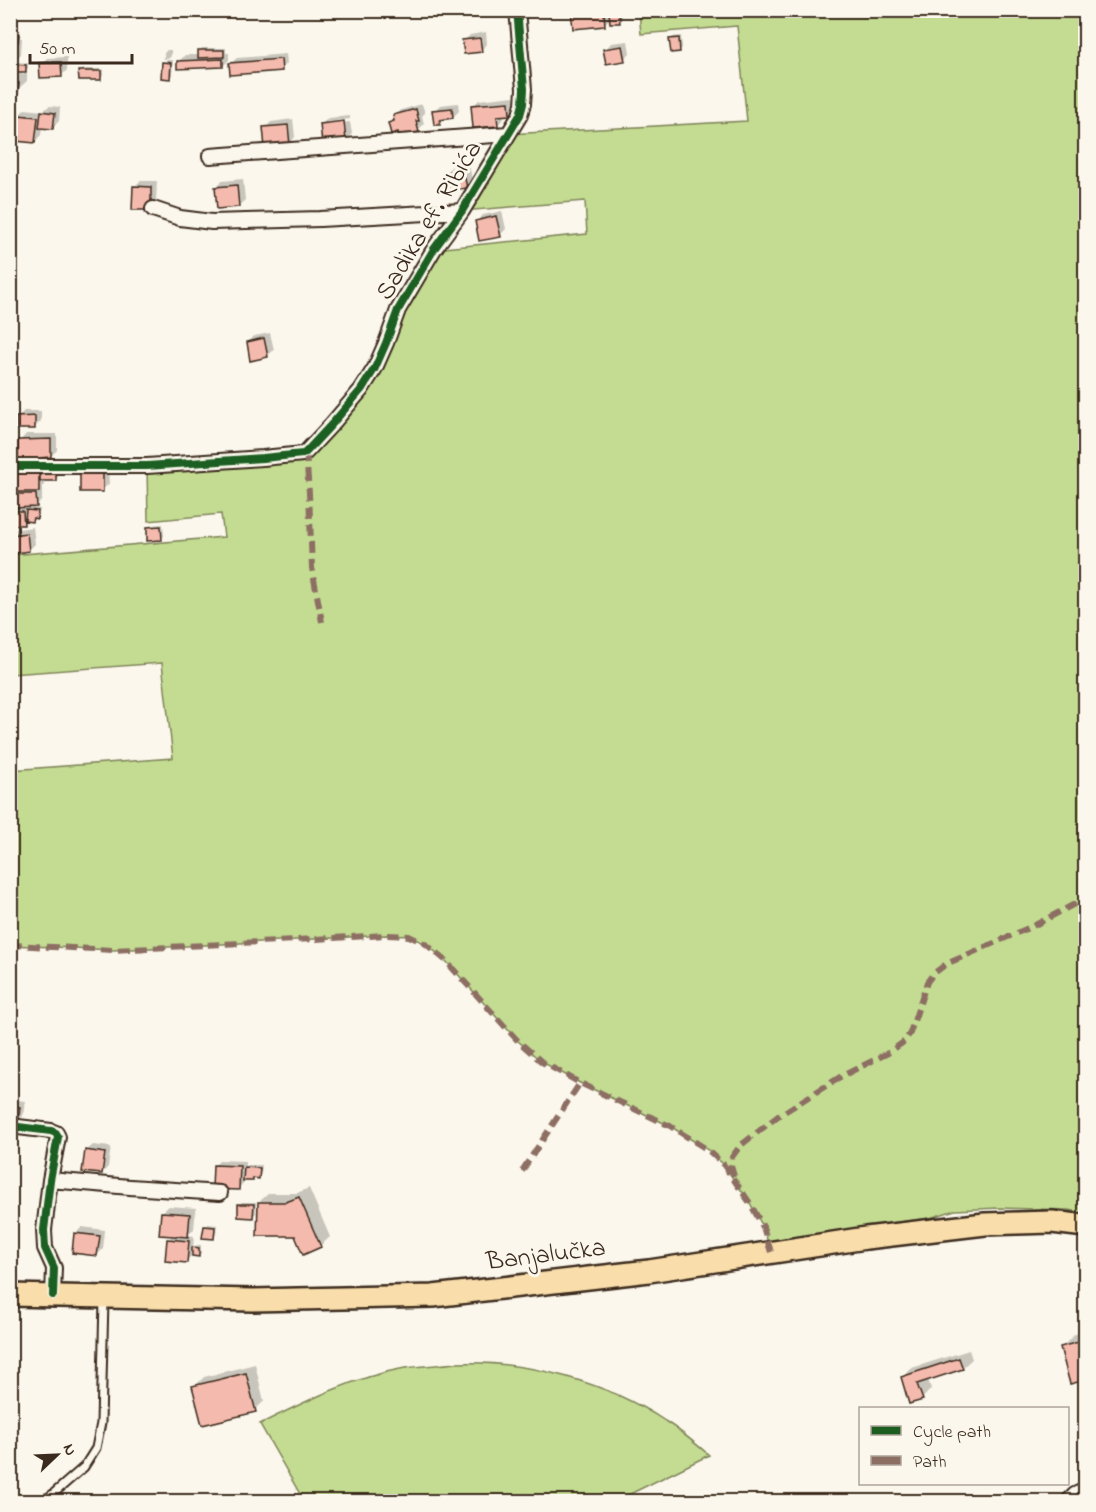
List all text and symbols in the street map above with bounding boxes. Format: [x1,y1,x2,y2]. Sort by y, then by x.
scale bar [30,27,132,65]
text: 50 m [39,37,76,63]
street label: Sadika ef. Ribića [367,134,493,308]
street label: Banjalučka [483,1230,608,1282]
legend [859,1407,1069,1485]
text: Cycle path [913,1420,991,1446]
north arrow [27,1425,87,1485]
text: N [56,1440,82,1460]
text: Path [913,1450,947,1476]

